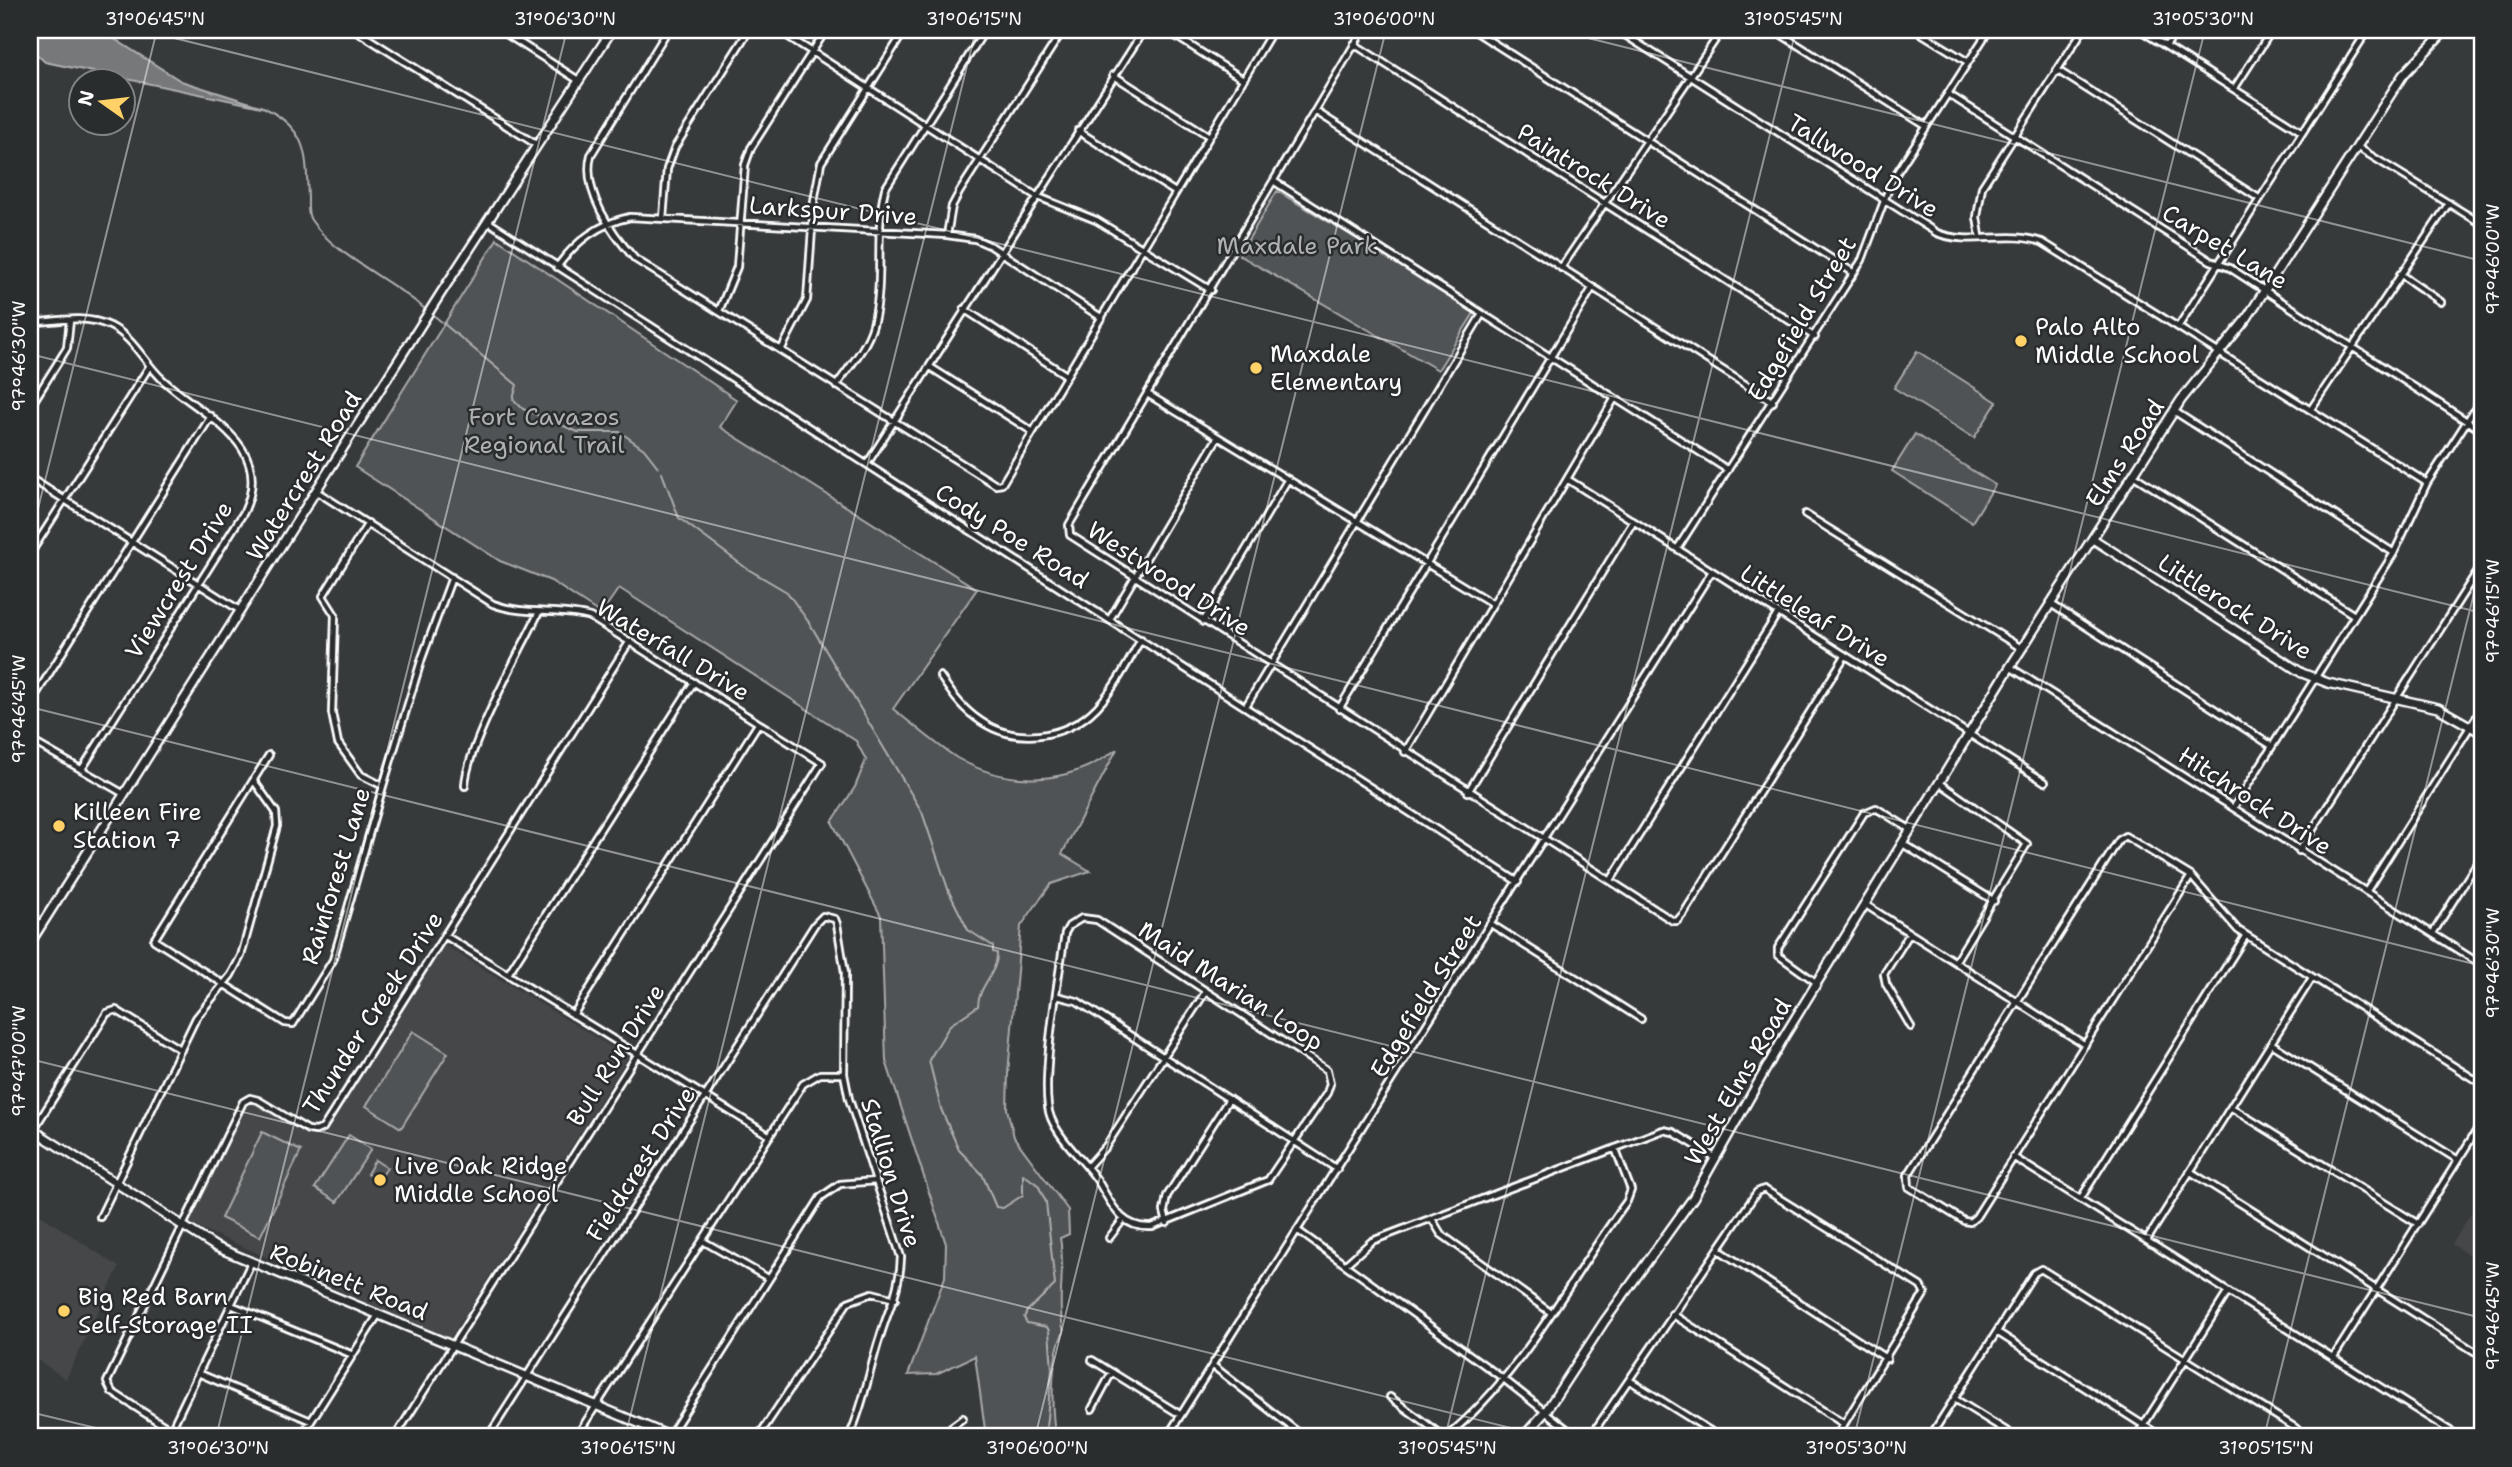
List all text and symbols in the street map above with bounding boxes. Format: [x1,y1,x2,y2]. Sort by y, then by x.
text: 31°06'45"N [105,7,205,31]
text: 31°06'30"N [514,7,616,31]
text: 31°06'15"N [926,7,1022,31]
text: 31°06'00"N [1333,7,1435,31]
text: 31°05'45"N [1743,7,1843,31]
text: 31°05'30"N [2152,7,2254,31]
north arrow [66,66,136,136]
text: N [72,88,100,108]
street label: Tallwood Drive [1781,107,1945,225]
street label: Paintrock Drive [1511,116,1677,236]
street label: Larkspur Drive [748,189,918,233]
street label: Carpet Lane [2156,197,2294,297]
text: 97°46'00"W [2481,203,2505,315]
park label: Maxdale Park [1217,230,1377,262]
street label: Edgefield Street [1740,231,1864,407]
text: 97°46'30"W [7,300,31,412]
place label: Palo Alto Middle School [2035,311,2200,371]
marker: Palo Alto Middle School [2013,333,2029,349]
place label: Maxdale Elementary [1270,338,1402,398]
marker: Maxdale Elementary [1248,360,1264,376]
street label: Watercrest Road [239,385,369,567]
street label: Elms Road [2078,393,2172,513]
park label: Fort Cavazos Regional Trail [464,401,625,461]
street label: Cody Poe Road [929,476,1095,596]
street label: Viewcrest Drive [118,495,240,665]
street label: Westwood Drive [1081,514,1257,644]
street label: Littlerock Drive [2152,547,2318,667]
street label: Littleleaf Drive [1734,557,1896,675]
text: 97°46'15"W [2481,559,2505,663]
street label: Waterfall Drive [590,591,756,709]
text: 97°46'45"W [7,655,31,763]
street label: Hitchrock Drive [2172,739,2338,863]
street label: Rainforest Lane [294,784,378,968]
place label: Killeen Fire Station 7 [73,796,202,856]
marker: Killeen Fire Station 7 [51,818,67,834]
street label: Thunder Creek Drive [295,905,451,1121]
text: 97°46'30"W [2481,907,2505,1019]
street label: Edgefield Street [1363,908,1489,1084]
street label: Maid Marian Loop [1132,914,1330,1058]
street label: Bull Run Drive [559,978,673,1132]
street label: West Elms Road [1677,992,1799,1172]
text: 97°47'00"W [7,1005,31,1117]
street label: Fieldcrest Drive [579,1080,703,1248]
street label: Stallion Drive [853,1094,929,1252]
place label: Live Oak Ridge Middle School [394,1150,568,1210]
marker: Live Oak Ridge Middle School [372,1172,388,1188]
street label: Robinett Road [265,1236,433,1328]
text: 97°46'45"W [2481,1262,2505,1370]
place label: Big Red Barn Self-Storage II [78,1281,253,1341]
marker: Big Red Barn Self-Storage II [56,1303,72,1319]
text: 31°06'30"N [167,1436,269,1460]
text: 31°06'15"N [580,1436,676,1460]
text: 31°06'00"N [986,1436,1088,1460]
text: 31°05'45"N [1397,1436,1497,1460]
text: 31°05'30"N [1805,1436,1907,1460]
text: 31°05'15"N [2218,1436,2314,1460]

